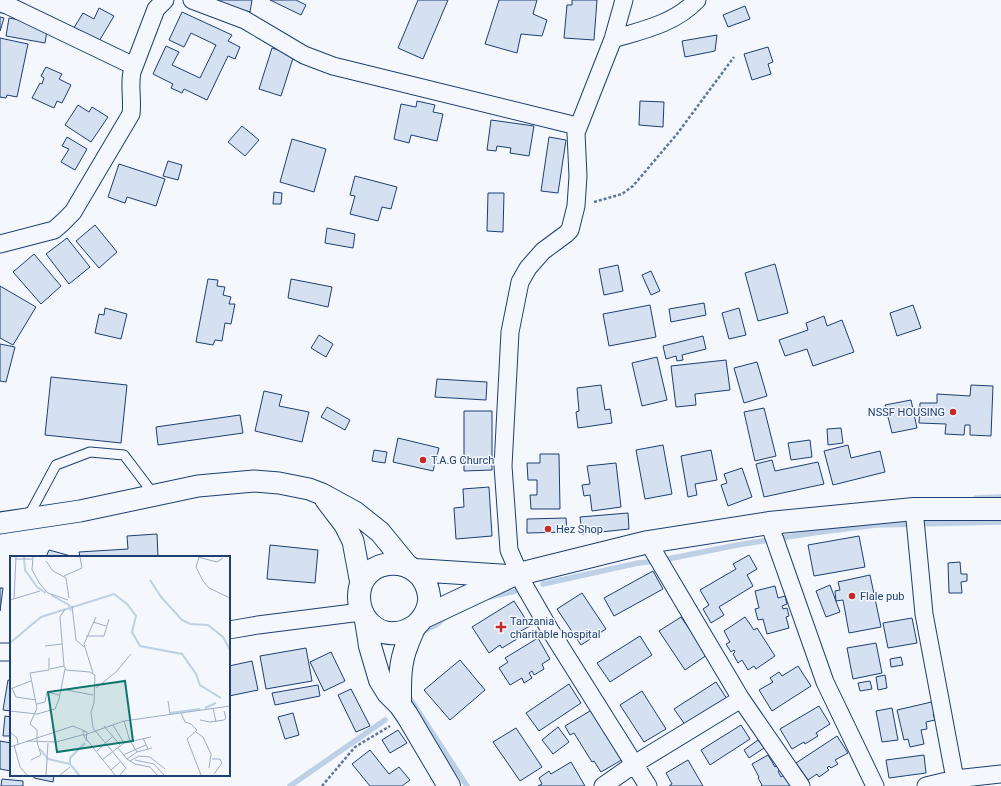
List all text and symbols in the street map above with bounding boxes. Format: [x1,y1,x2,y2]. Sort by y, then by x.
place label: NSSF HOUSING [868,406,945,419]
marker: NSSF HOUSING [948,407,958,417]
place label: T.A.G Church [431,454,494,467]
marker: T.A.G Church [418,455,428,465]
place label: Hez Shop [556,523,603,536]
marker: Hez Shop [543,524,553,534]
inset map [10,556,230,776]
place label: Flale pub [860,590,904,603]
marker: Flale pub [847,591,857,601]
place label: Tanzania charitable hospital [510,615,600,641]
marker: Tanzania charitable hospital [495,621,507,633]

